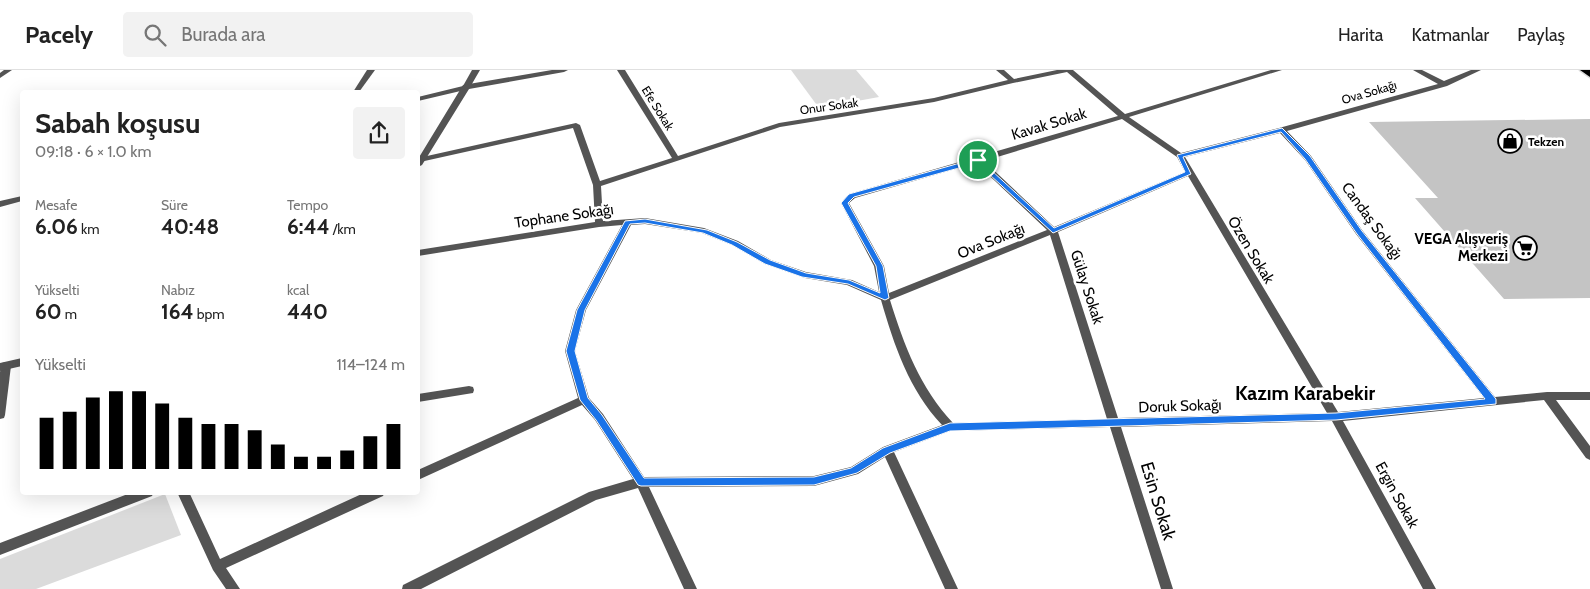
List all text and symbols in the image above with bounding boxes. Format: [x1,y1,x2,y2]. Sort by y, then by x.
search box [123,12,473,57]
text: Pacely [25,20,93,49]
icon: search [141,21,169,49]
text: Burada ara [181,23,265,46]
text: Harita [1338,24,1383,46]
text: Katmanlar [1411,24,1489,46]
text: Paylaş [1517,24,1565,46]
street label: Ova Sokağı [1340,77,1398,107]
street label: Efe Sokak [639,83,678,133]
street label: Onur Sokak [799,94,860,118]
street label: Kavak Sokak [1009,104,1089,144]
text: Sabah koşusu [35,106,200,140]
button: share [353,107,405,159]
shop icon: Tekzen [1497,128,1523,154]
place label: Tekzen [1528,134,1564,149]
pin [957,139,999,181]
text: 09:18 · 6 × 1.0 km [35,142,152,161]
icon: arrive [964,146,992,174]
street label: Candaş Sokağı [1338,179,1406,263]
text: Mesafe [35,196,77,214]
text: Süre [161,196,188,214]
text: Tempo [287,196,328,214]
street label: Tophane Sokağı [513,200,615,232]
street label: Özen Sokak [1224,213,1278,287]
text: 6.06 [35,214,78,239]
text: 40:48 [161,214,219,239]
text: 6:44 [287,214,330,239]
street label: Ova Sokağı [955,219,1027,263]
text: km [78,220,100,238]
text: /km [330,220,356,238]
place label: VEGA Alışveriş Merkezi [1415,230,1508,265]
supermarket icon: VEGA Alışveriş Merkezi [1512,235,1538,261]
street label: Gülay Sokak [1067,248,1108,327]
text: Yükselti [35,281,80,299]
text: Nabız [161,281,195,299]
text: kcal [287,281,309,299]
text: 60 [35,299,62,324]
text: 164 [161,299,194,324]
text: 440 [287,299,328,324]
text: m [62,305,77,323]
text: bpm [194,305,225,323]
text: Yükselti [35,355,86,374]
text: 114–124 m [336,355,405,374]
district label: Kazım Karabekir [1235,381,1375,405]
street label: Doruk Sokağı [1138,396,1222,416]
street label: Esin Sokak [1136,459,1181,544]
street label: Ergin Sokak [1371,459,1423,531]

